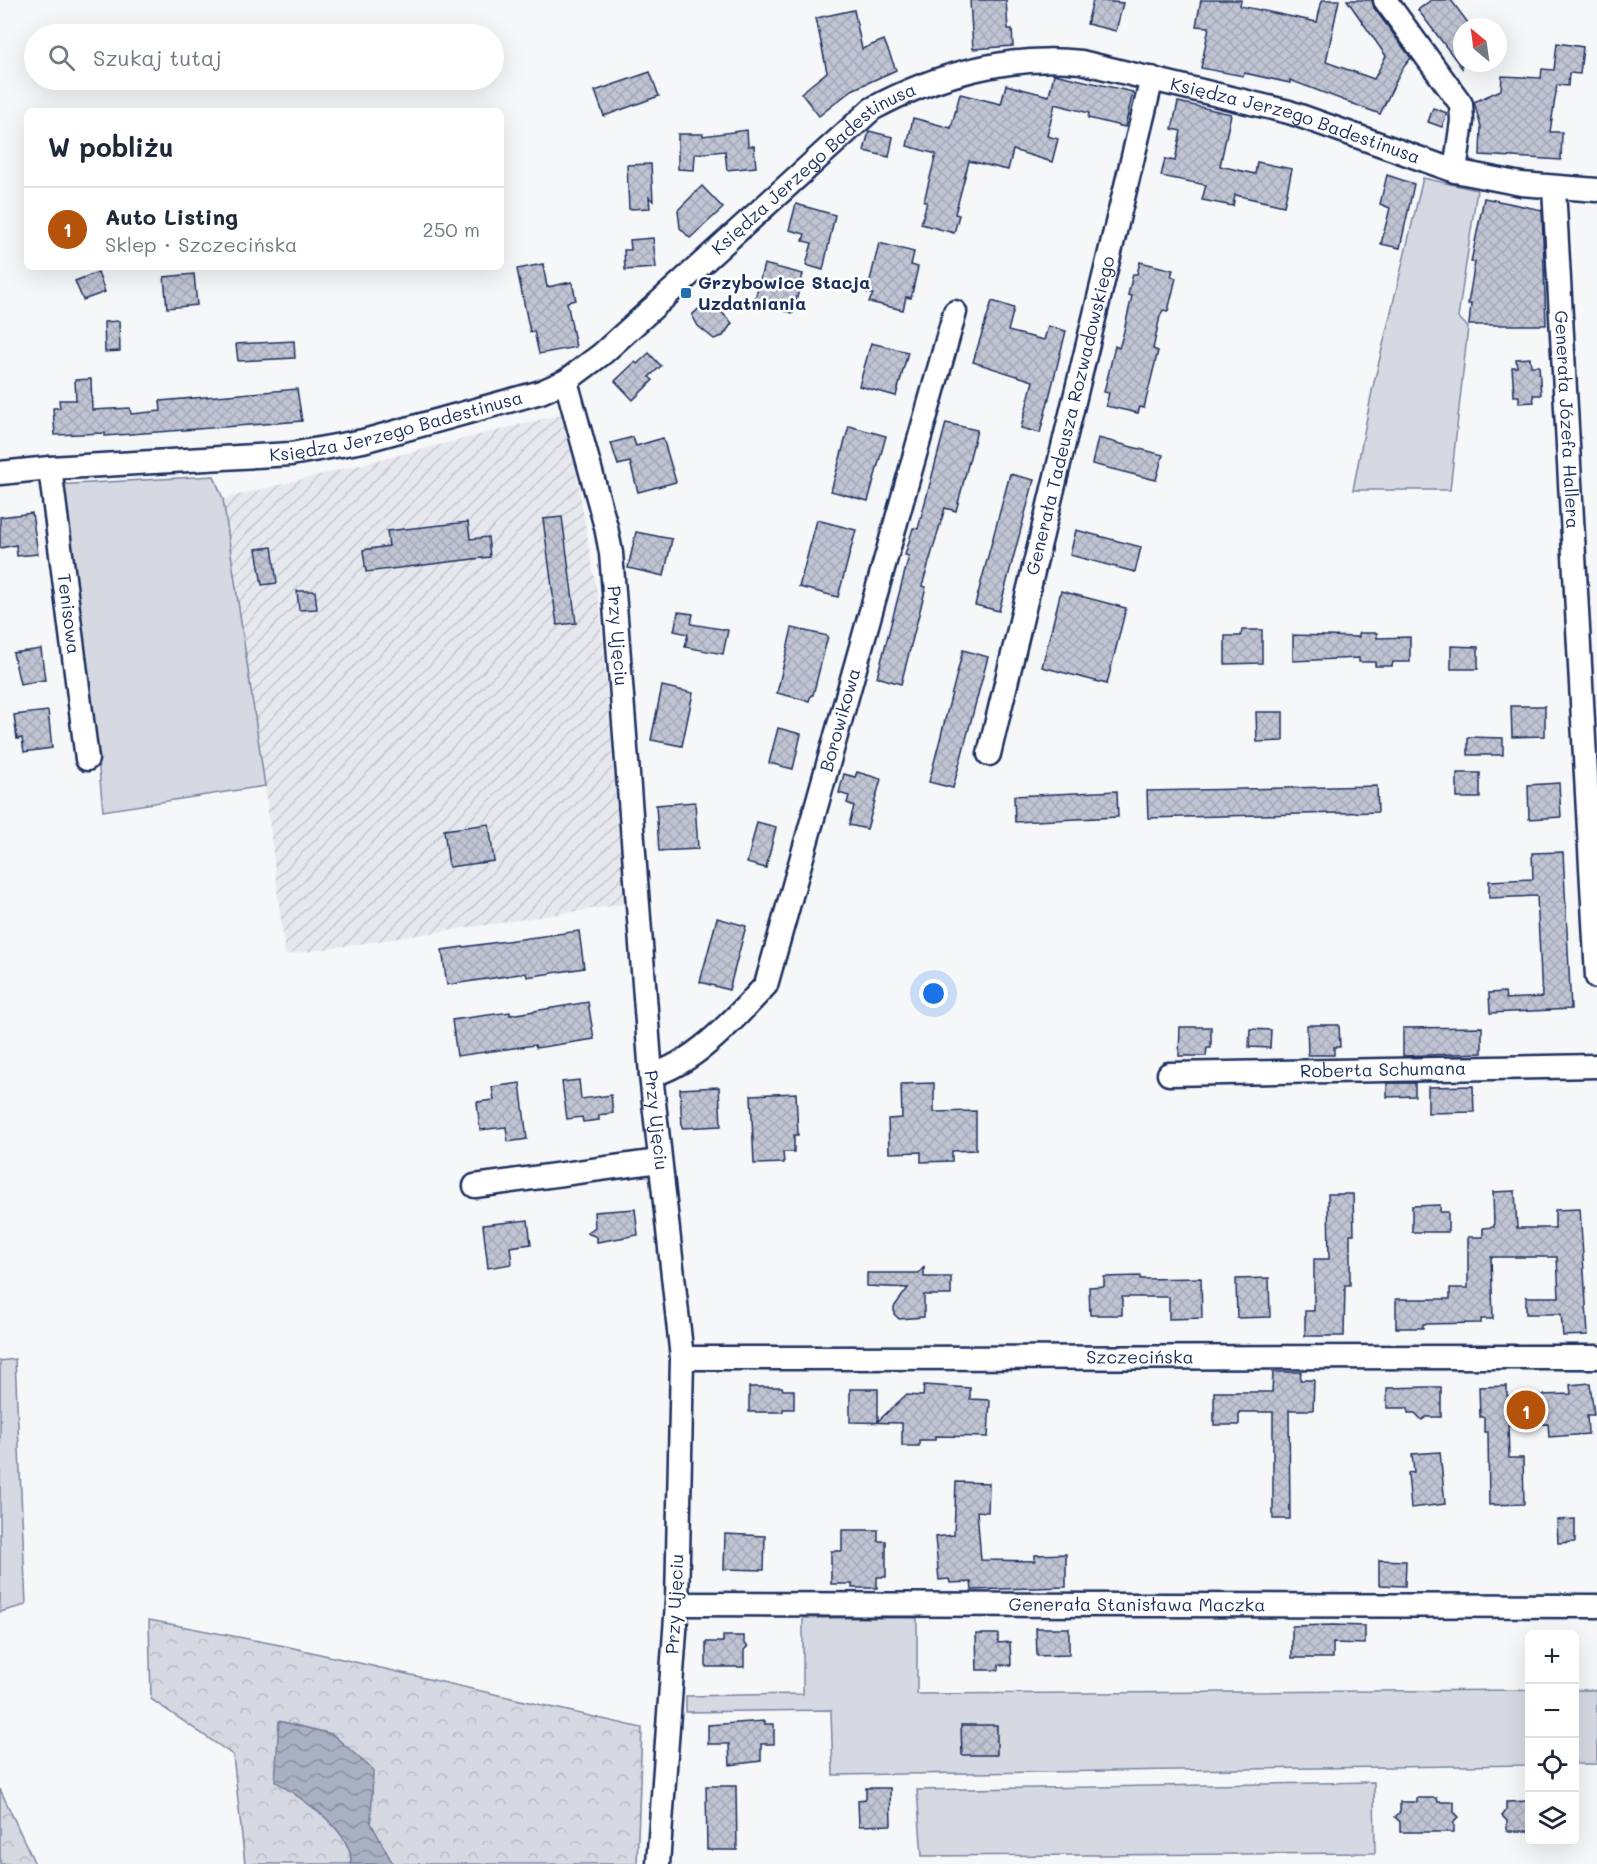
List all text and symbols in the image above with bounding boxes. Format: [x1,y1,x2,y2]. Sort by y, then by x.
north arrow [1453,18,1507,72]
search box [24,24,504,90]
icon: search [45,41,78,74]
text: Szukaj tutaj [93,43,222,72]
street label: Księdza Jerzego Badestinusa [1168,71,1424,169]
street label: Księdza Jerzego Badestinusa [706,77,919,260]
text: W pobliżu [48,130,174,164]
text: Auto Listing [105,202,238,231]
text: 1 [63,216,72,242]
text: 250 m [423,216,480,242]
text: Sklep · Szczecińska [105,231,298,257]
street label: Generała Tadeusza Rozwadowskiego [1020,253,1120,577]
place label: Grzybowice Stacja Uzdatniania [698,270,870,315]
marker: Grzybowice Stacja Uzdatniania [679,286,693,300]
street label: Generała Józefa Hallera [1550,310,1586,529]
street label: Księdza Jerzego Badestinusa [269,385,525,466]
street label: Tenisowa [53,572,87,656]
street label: Przy Ujęciu [603,585,634,687]
street label: Borowikowa [813,665,865,774]
your location [919,979,948,1008]
street label: Roberta Schumana [1300,1055,1466,1083]
street label: Przy Ujęciu [640,1069,674,1171]
street label: Szczecińska [1086,1344,1194,1369]
pin: 1 [1506,1388,1546,1432]
street label: Przy Ujęciu [659,1553,689,1655]
street label: Generała Stanisława Maczka [1009,1592,1265,1616]
map controls [1525,1630,1579,1846]
button: + [1525,1630,1579,1684]
button: − [1525,1684,1579,1738]
button: locate [1525,1738,1579,1792]
button: layers [1525,1792,1579,1846]

